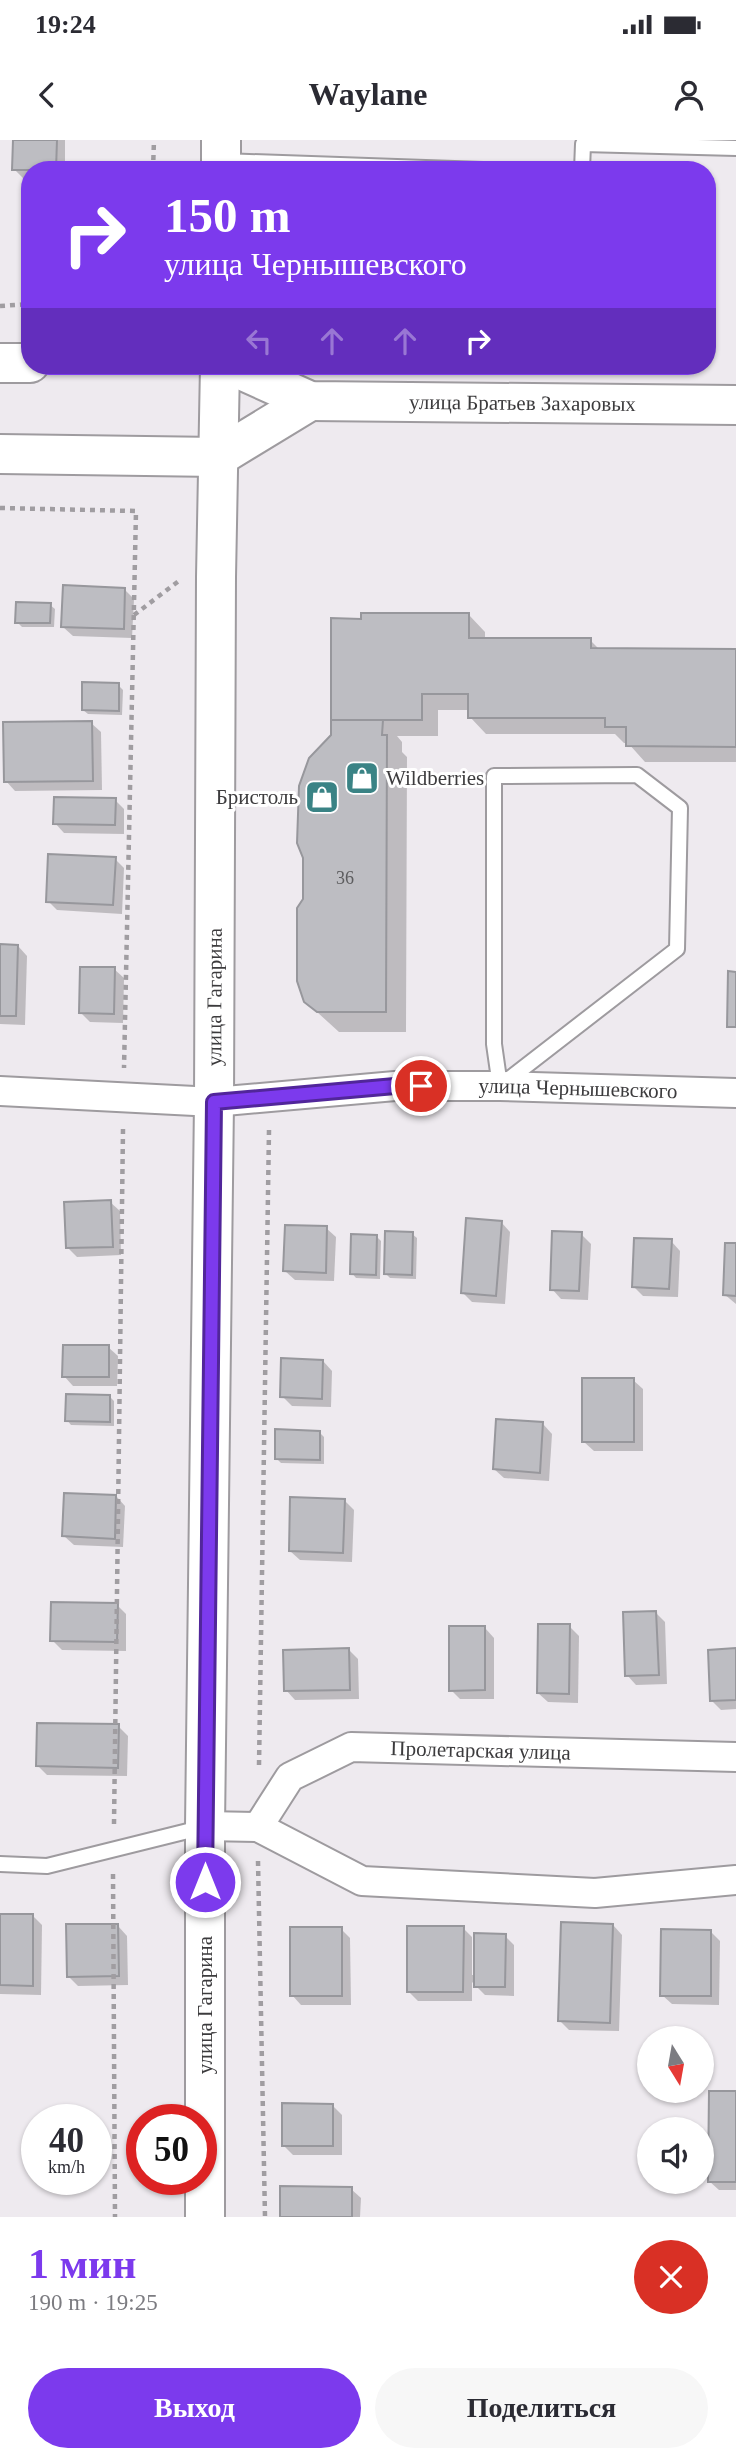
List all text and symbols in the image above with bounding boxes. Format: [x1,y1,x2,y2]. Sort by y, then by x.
text: 19:24 [35,10,96,39]
icon: back [28,76,66,114]
text: Waylane [308,76,428,112]
icon: person [670,76,708,114]
text: 150 m [164,188,291,243]
icon: right [49,189,140,280]
text: улица Чернышевского [164,246,467,282]
icon: left [240,322,278,360]
icon: ahead [313,322,351,360]
icon: ahead [386,322,424,360]
icon: right [459,322,497,360]
street label: улица Братьев Захаровых [409,390,636,416]
shop icon: Wildberries [343,759,381,797]
place label: Wildberries [386,766,484,790]
shop icon: Бристоль [303,778,341,816]
place label: Бристоль [216,785,298,809]
house number: 36 [336,868,354,888]
street label: улица Гагарина [202,927,227,1066]
pin [391,1056,451,1116]
icon: arrive [402,1067,440,1105]
street label: улица Чернышевского [479,1074,678,1103]
street label: Пролетарская улица [390,1736,572,1765]
position arrow [168,1845,242,1919]
street label: улица Гагарина [193,1935,217,2074]
north arrow [637,2026,714,2104]
map controls [637,2026,714,2194]
speed limit sign: 50 [126,2104,217,2195]
button: sound [637,2117,714,2194]
text: 40 [49,2121,84,2160]
text: km/h [48,2157,85,2177]
button: close [634,2240,708,2314]
text: 1 мин [28,2241,137,2287]
text: 190 m · 19:25 [28,2290,158,2315]
button: Выход [28,2368,361,2448]
button: Поделиться [375,2368,708,2448]

